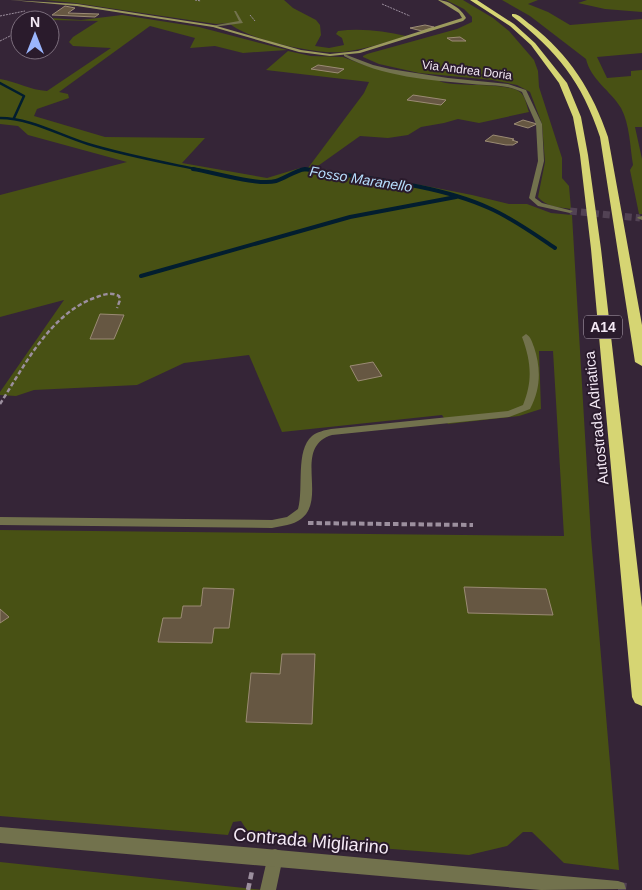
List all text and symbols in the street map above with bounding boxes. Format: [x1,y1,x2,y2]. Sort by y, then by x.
north arrow [10,10,60,60]
text: N [30,14,40,30]
street label: Via Andrea Doria [421,58,513,83]
water label: Fosso Maranello [309,163,414,195]
road number: A14 [584,316,622,338]
street label: Autostrada Adriatica [580,350,611,486]
street label: Contrada Migliarino [232,824,390,858]

